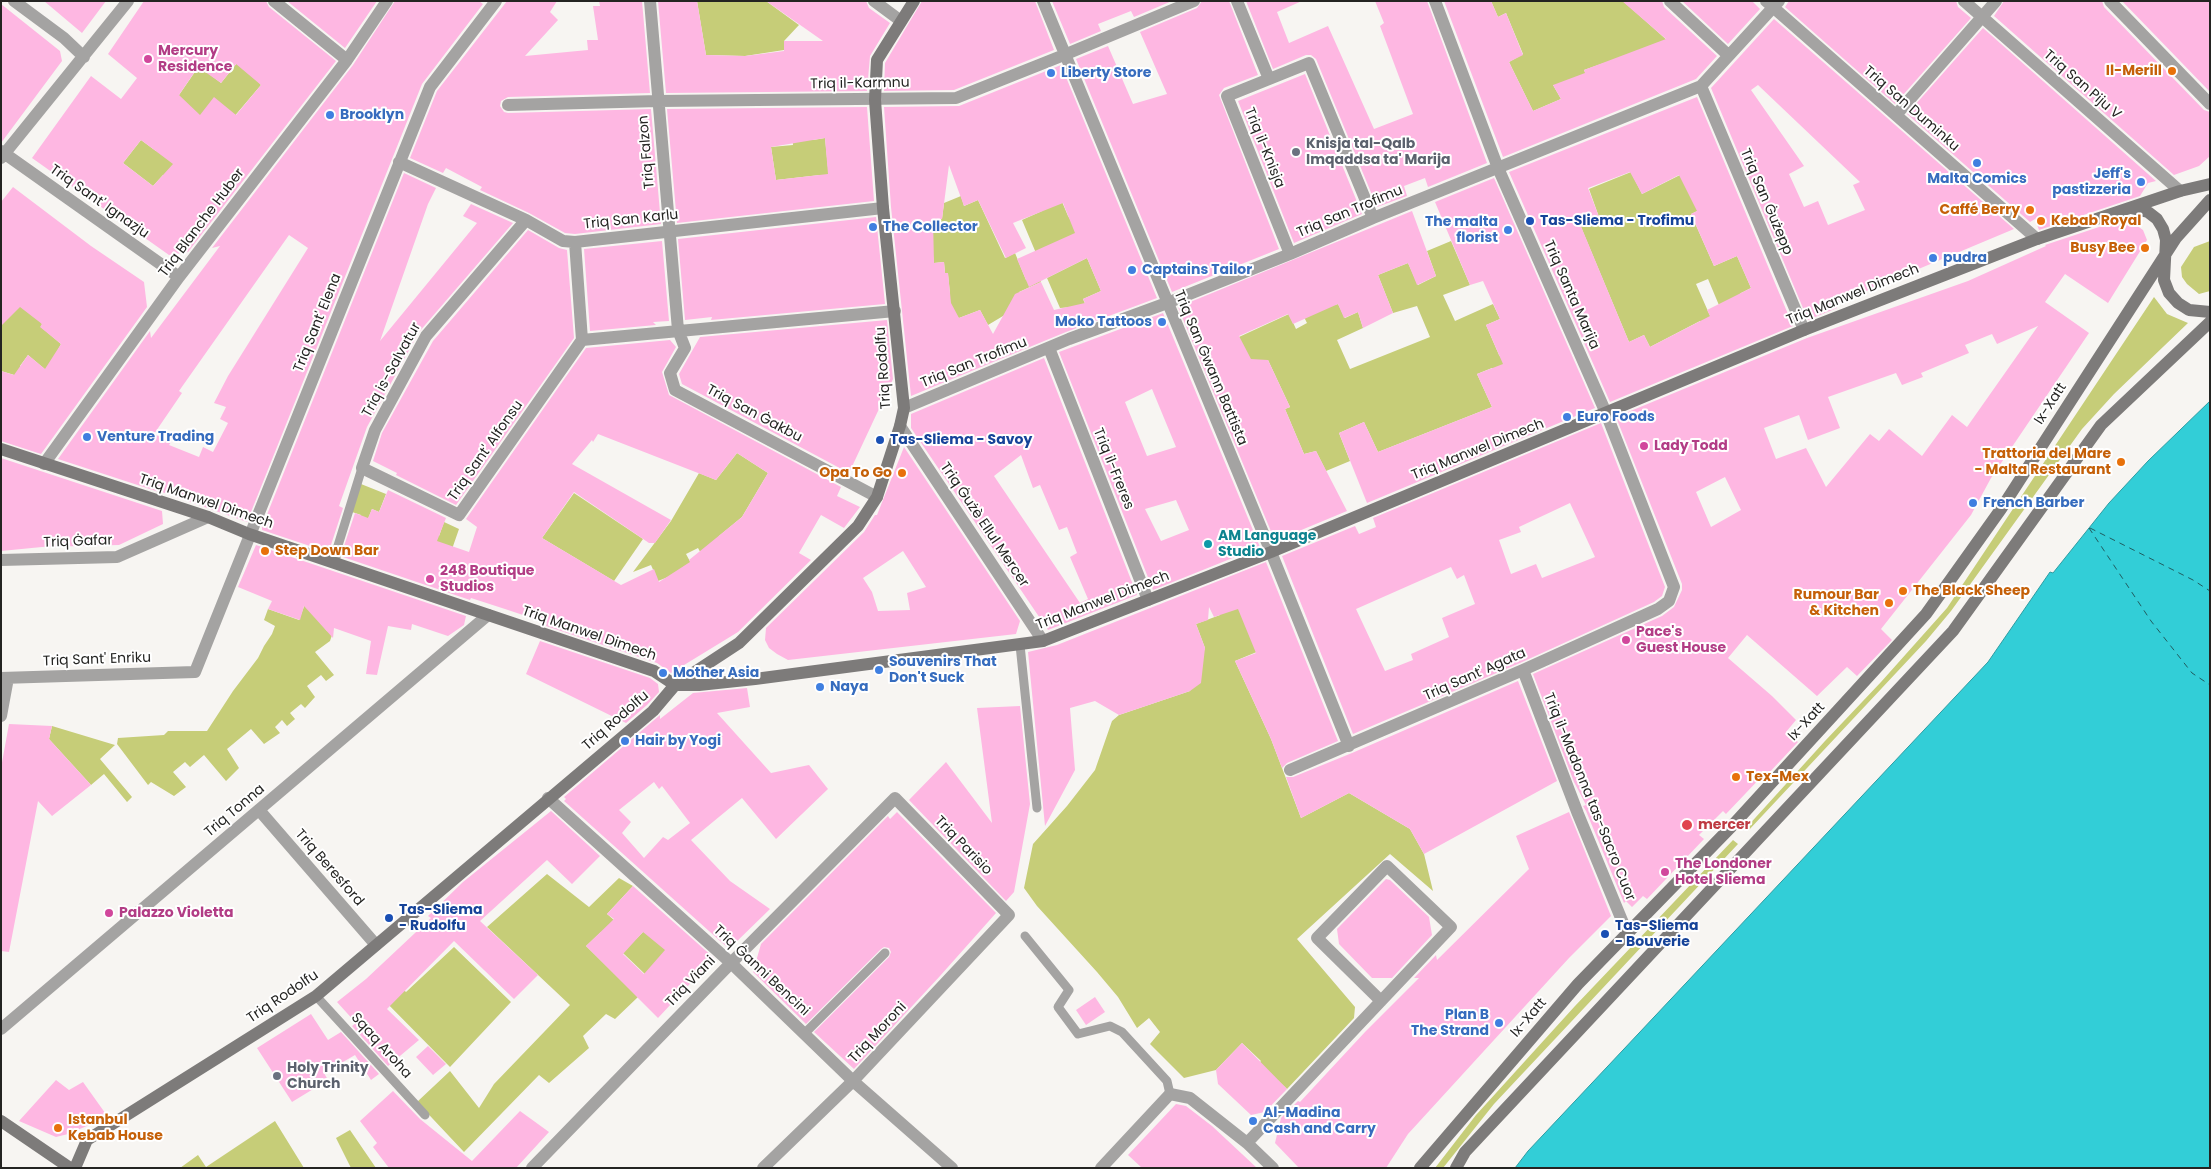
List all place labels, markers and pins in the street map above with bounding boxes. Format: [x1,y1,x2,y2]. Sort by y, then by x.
place label: Mercury Residence [158,43,232,75]
marker: Mercury Residence [142,53,154,65]
place label: Il-Merill [2106,63,2162,79]
place label: Liberty Store [1061,65,1151,81]
marker: Il-Merill [2166,65,2178,77]
marker: Liberty Store [1045,67,1057,79]
place label: Brooklyn [340,107,404,123]
marker: Brooklyn [324,109,336,121]
place label: Knisja tal-Qalb Imqaddsa ta' Marija [1306,136,1451,168]
marker: Knisja tal-Qalb Imqaddsa ta' Marija [1290,146,1302,158]
marker: Malta Comics [1971,157,1983,169]
place label: Jeff's pastizzeria [2052,166,2131,198]
place label: Malta Comics [1927,171,2027,187]
marker: Jeff's pastizzeria [2135,176,2147,188]
place label: Caffé Berry [1939,202,2020,218]
marker: Caffé Berry [2024,204,2036,216]
place label: Tas-Sliema - Trofimu [1540,213,1694,229]
place label: Kebab Royal [2051,213,2141,229]
place label: The malta florist [1425,214,1498,246]
marker: Tas-Sliema - Trofimu [1524,215,1536,227]
marker: Kebab Royal [2035,215,2047,227]
place label: The Collector [883,219,978,235]
marker: The Collector [867,221,879,233]
marker: The malta florist [1502,224,1514,236]
place label: Busy Bee [2070,240,2135,256]
marker: Busy Bee [2139,242,2151,254]
place label: pudra [1943,250,1987,266]
marker: pudra [1927,252,1939,264]
place label: Captains Tailor [1142,262,1252,278]
marker: Captains Tailor [1126,264,1138,276]
place label: Moko Tattoos [1055,314,1152,330]
marker: Moko Tattoos [1156,316,1168,328]
place label: Euro Foods [1577,409,1655,425]
marker: Euro Foods [1561,411,1573,423]
place label: Venture Trading [97,429,214,445]
marker: Venture Trading [81,431,93,443]
place label: Tas-Sliema - Savoy [890,432,1032,448]
marker: Tas-Sliema - Savoy [874,434,886,446]
place label: Lady Todd [1654,438,1728,454]
marker: Lady Todd [1638,440,1650,452]
place label: Trattoria del Mare - Malta Restaurant [1974,446,2111,478]
marker: Trattoria del Mare - Malta Restaurant [2115,456,2127,468]
place label: Opa To Go [819,465,892,481]
marker: Opa To Go [896,467,908,479]
place label: French Barber [1983,495,2084,511]
marker: French Barber [1967,497,1979,509]
place label: AM Language Studio [1218,528,1316,560]
marker: AM Language Studio [1202,538,1214,550]
place label: Step Down Bar [275,543,379,559]
marker: Step Down Bar [259,545,271,557]
place label: 248 Boutique Studios [440,563,534,596]
marker: 248 Boutique Studios [424,573,436,585]
place label: The Black Sheep [1913,583,2030,599]
marker: The Black Sheep [1897,585,1909,597]
place label: Rumour Bar & Kitchen [1794,587,1879,620]
marker: Rumour Bar & Kitchen [1883,597,1895,609]
place label: Pace's Guest House [1636,624,1726,656]
marker: Pace's Guest House [1620,634,1632,646]
place label: Souvenirs That Don't Suck [889,654,997,686]
marker: Souvenirs That Don't Suck [873,664,885,676]
place label: Mother Asia [673,665,759,681]
marker: Mother Asia [657,667,669,679]
place label: Naya [830,679,868,695]
marker: Naya [814,681,826,693]
place label: Hair by Yogi [635,733,721,749]
marker: Hair by Yogi [619,735,631,747]
place label: Tex-Mex [1746,769,1809,785]
marker: Tex-Mex [1730,771,1742,783]
place label: mercer [1698,817,1751,833]
marker: mercer [1680,818,1694,832]
place label: The Londoner Hotel Sliema [1675,856,1772,889]
marker: The Londoner Hotel Sliema [1659,866,1671,878]
place label: Tas-Sliema - Rudolfu [399,902,483,934]
place label: Palazzo Violetta [119,905,234,921]
marker: Palazzo Violetta [103,907,115,919]
marker: Tas-Sliema - Rudolfu [383,912,395,924]
place label: Tas-Sliema - Bouverie [1615,918,1699,950]
marker: Tas-Sliema - Bouverie [1599,928,1611,940]
place label: Plan B The Strand [1411,1007,1489,1040]
marker: Plan B The Strand [1493,1017,1505,1029]
place label: Holy Trinity Church [287,1060,369,1092]
marker: Holy Trinity Church [271,1070,283,1082]
place label: Al-Madina Cash and Carry [1263,1105,1376,1138]
place label: Istanbul Kebab House [68,1112,163,1144]
marker: Al-Madina Cash and Carry [1247,1115,1259,1127]
marker: Istanbul Kebab House [52,1122,64,1134]

